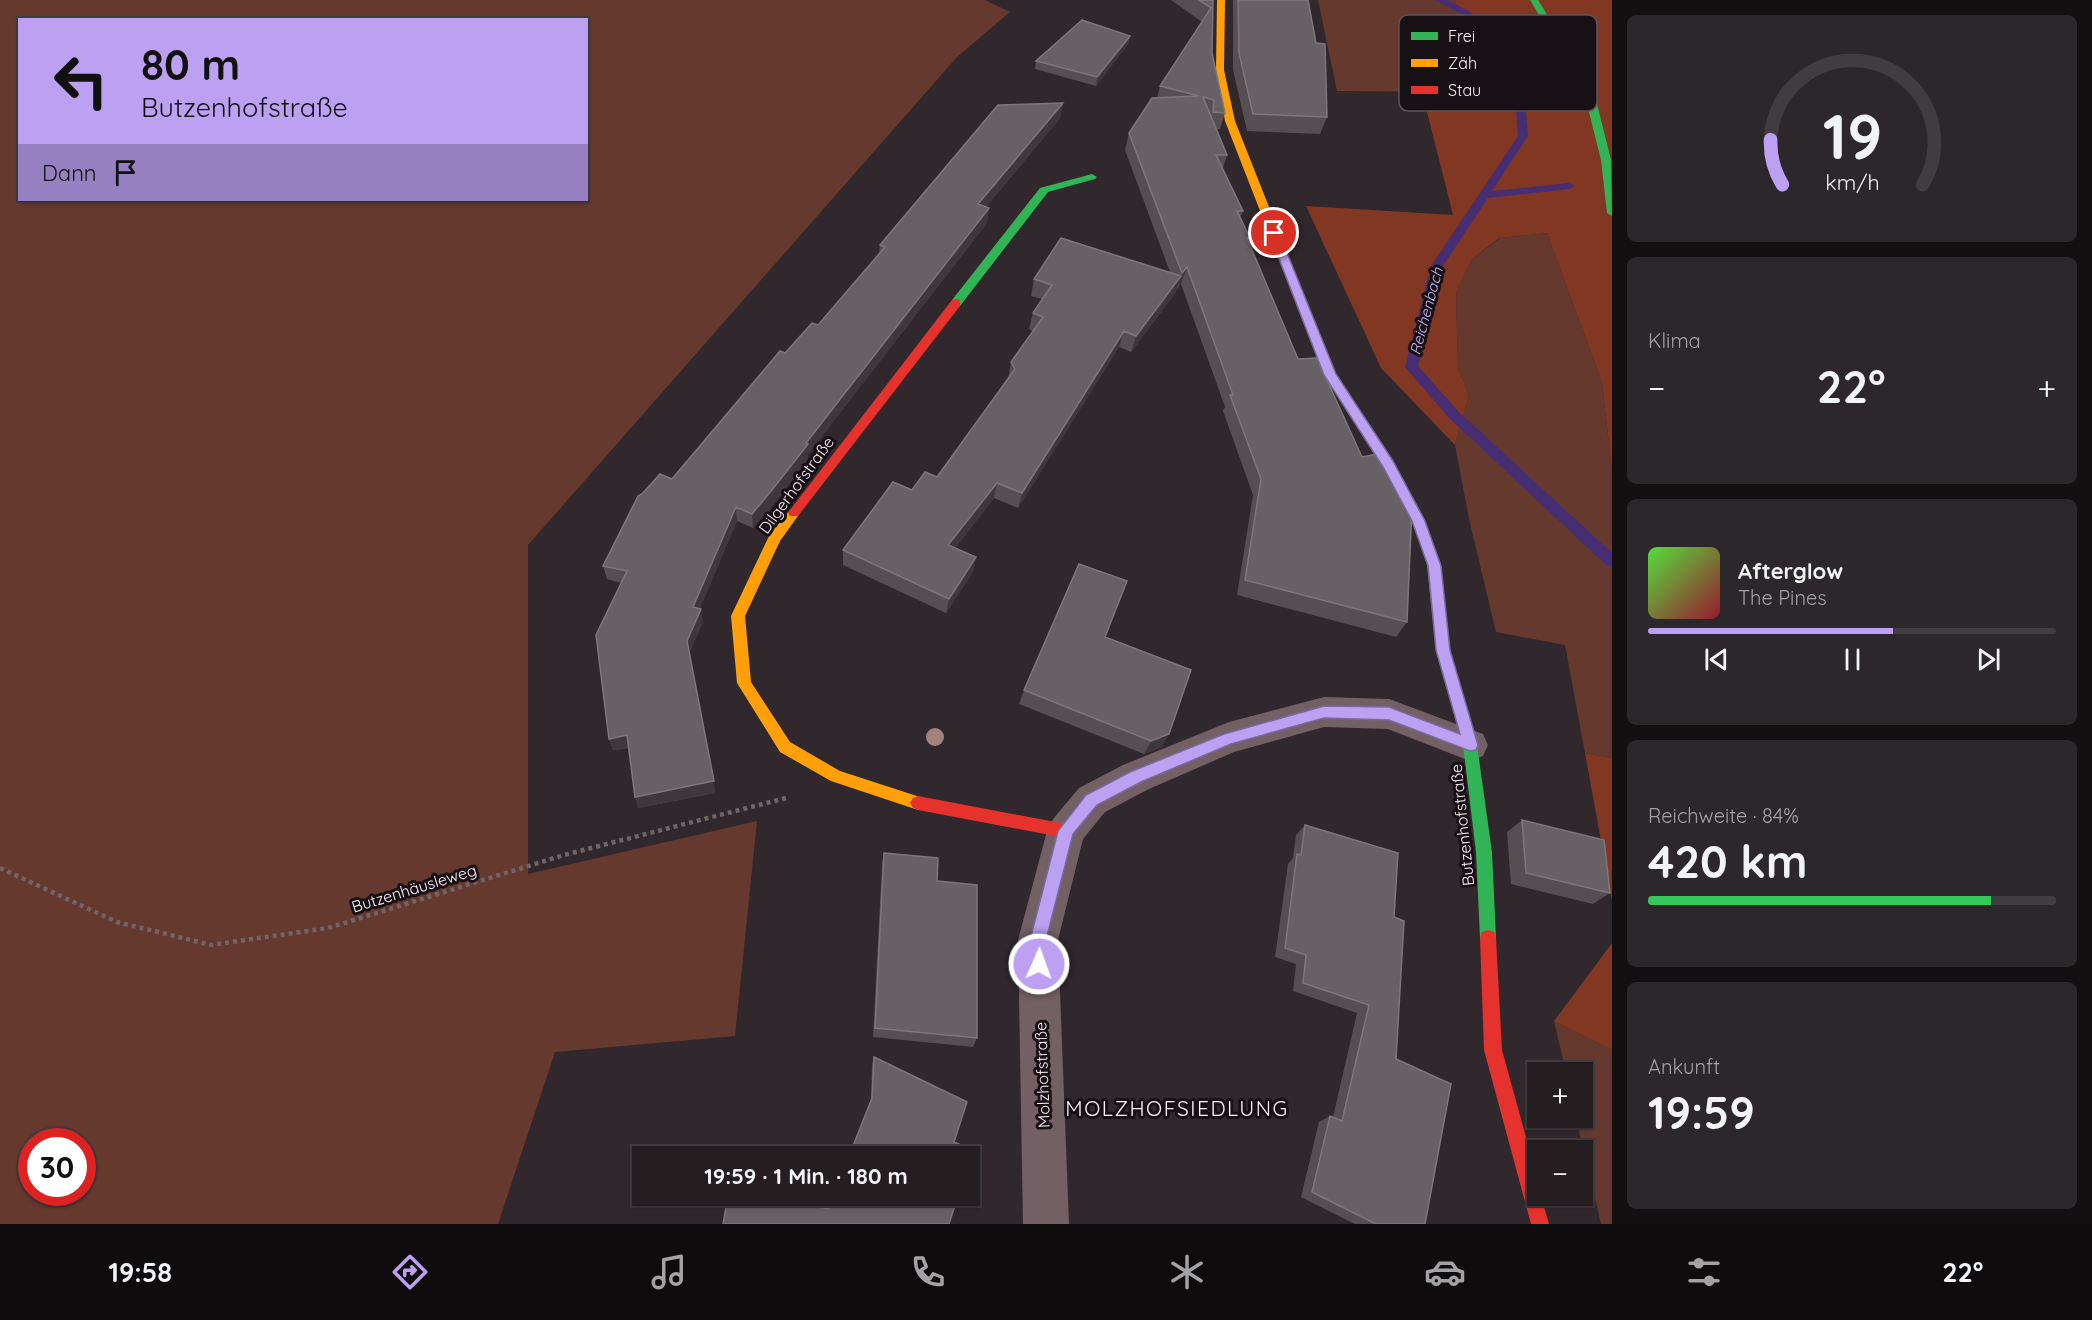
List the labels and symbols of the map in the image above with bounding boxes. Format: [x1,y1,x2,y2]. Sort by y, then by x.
legend [1399,15,1597,111]
text: Frei [1448,26,1475,46]
text: Zäh [1448,53,1477,73]
text: Stau [1448,80,1481,100]
pin [1248,207,1299,258]
water label: Reichenbach [1405,265,1447,357]
street label: Dilgerhofstraße [754,433,838,537]
street label: Butzenhofstraße [1446,763,1478,887]
street label: Butzenhäusleweg [349,860,479,916]
position arrow [1007,932,1071,996]
street label: Molzhofstraße [1030,1022,1054,1128]
district label: MOLZHOFSIEDLUNG [1065,1095,1289,1121]
speed limit sign: 30 [18,1128,96,1206]

